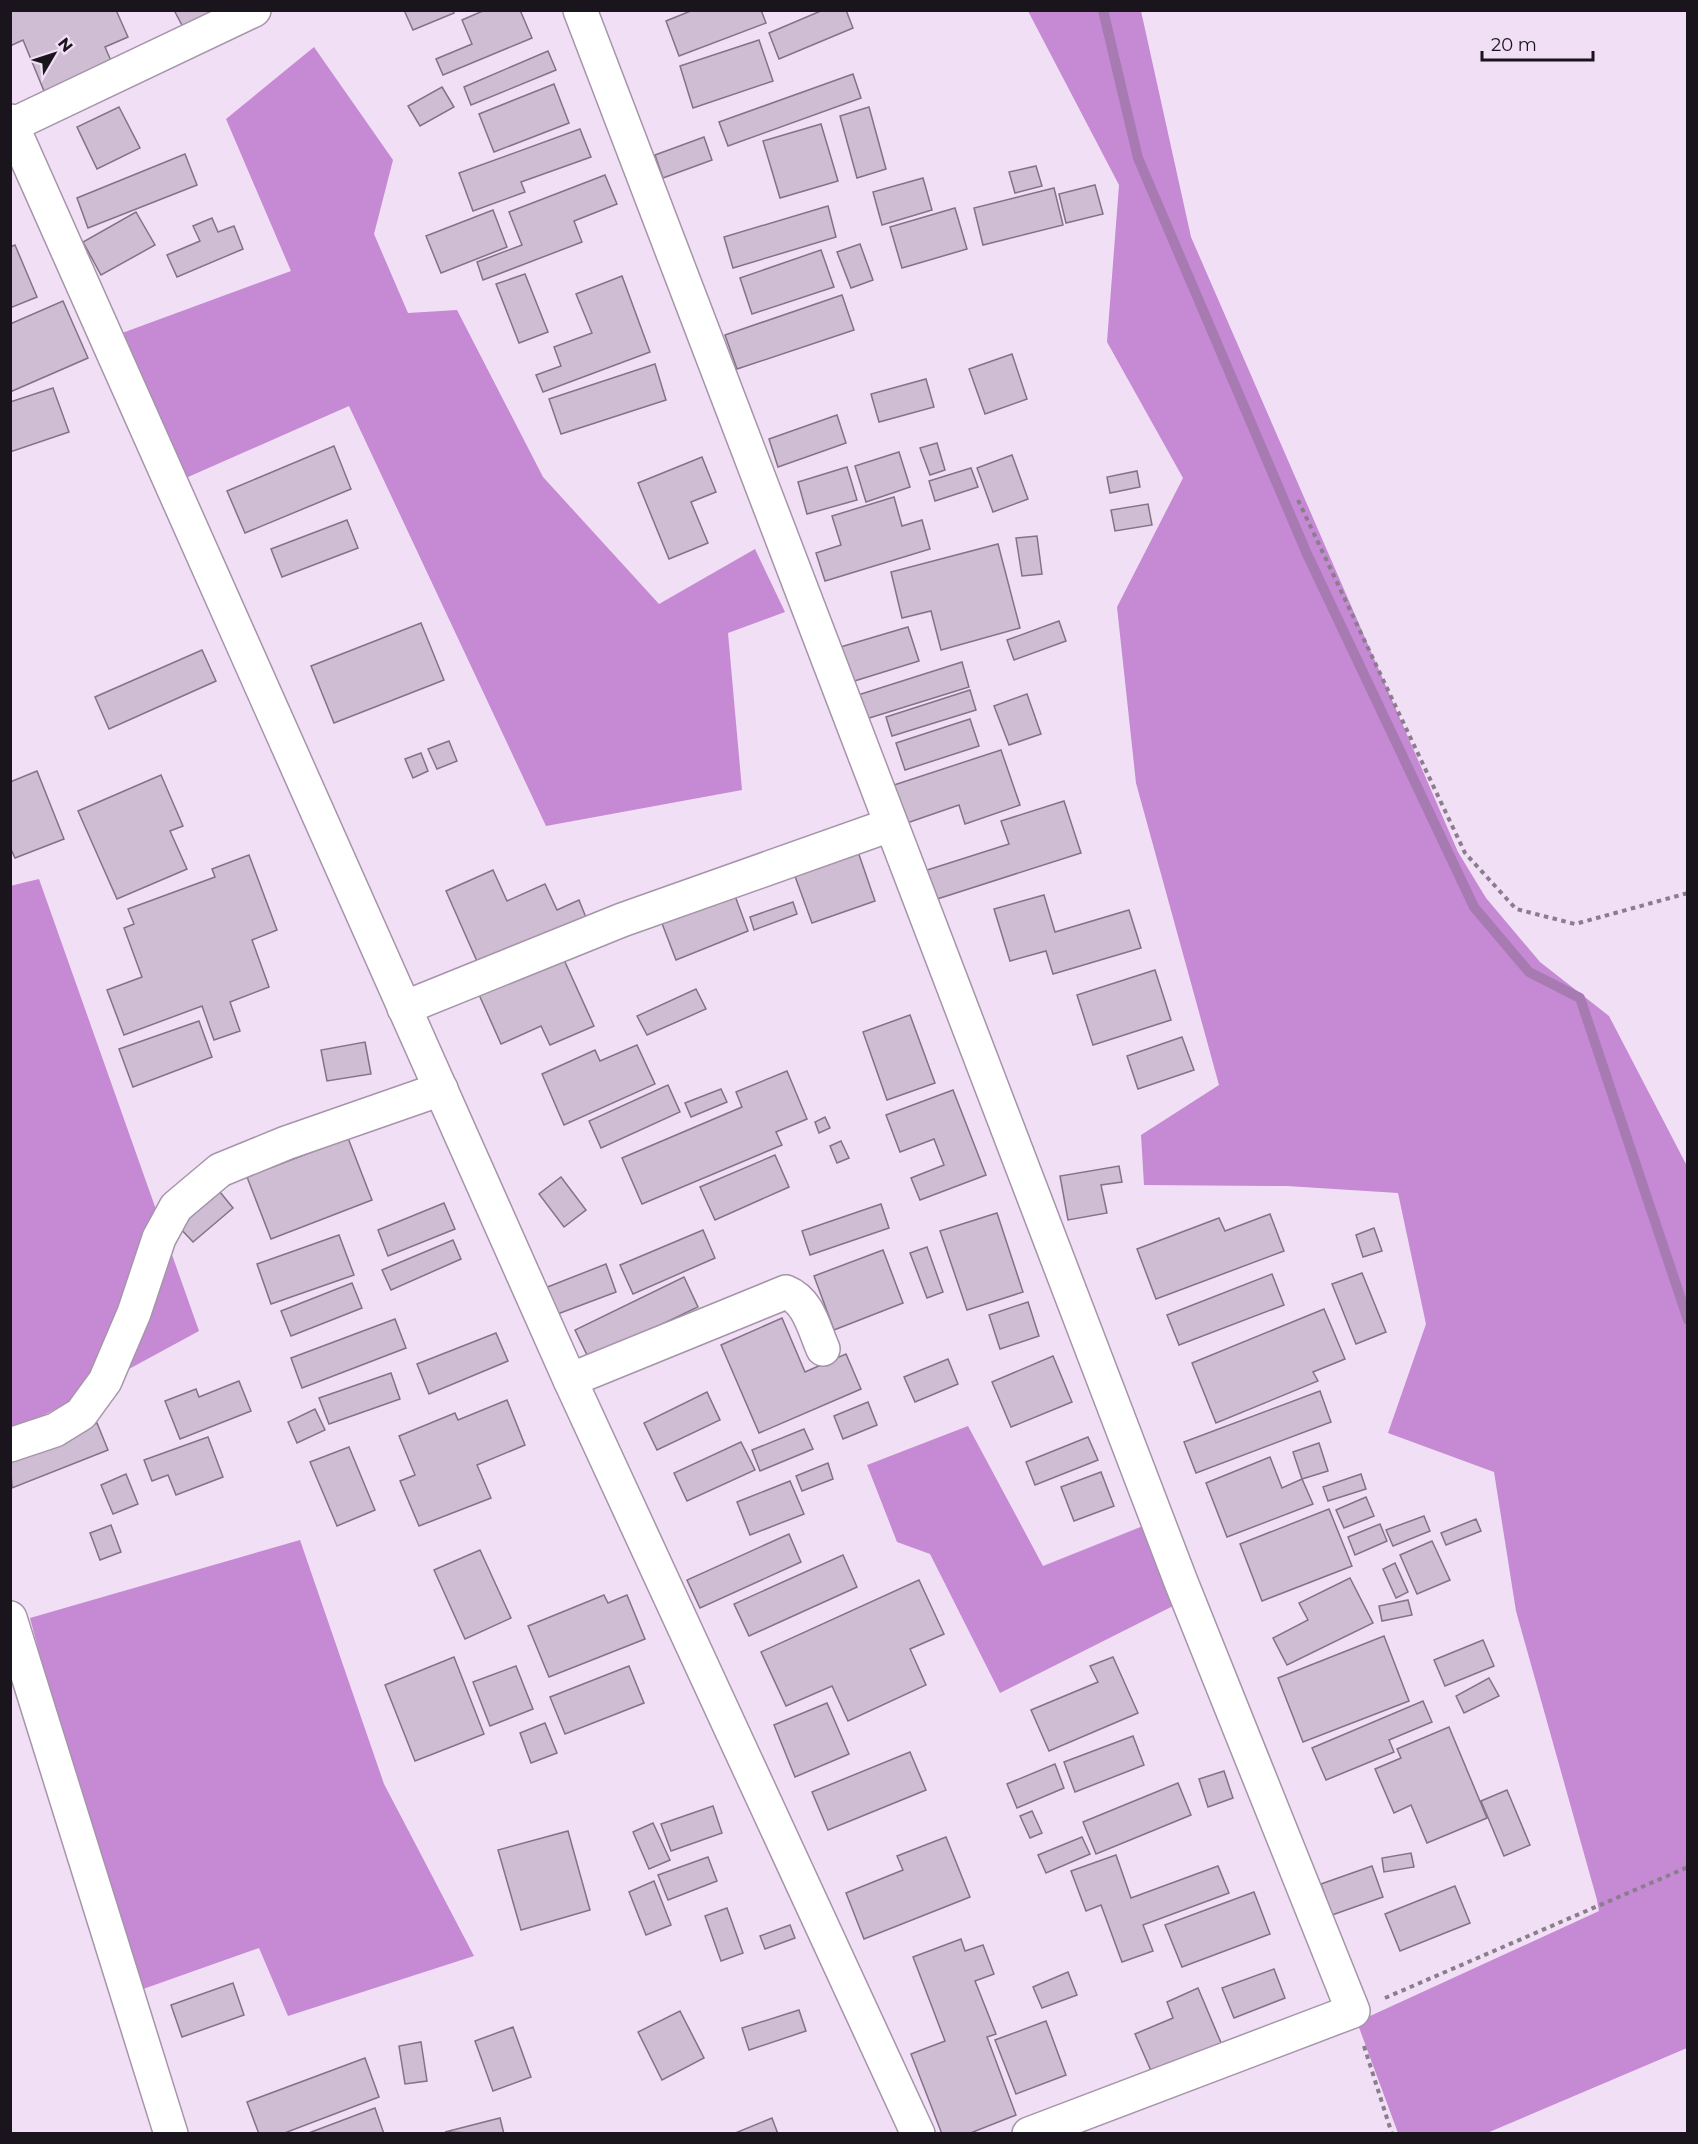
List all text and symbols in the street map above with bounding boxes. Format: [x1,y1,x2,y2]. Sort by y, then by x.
north arrow [24,24,84,84]
scale bar [1482,24,1593,62]
text: N [54,34,77,56]
text: 20 m [1491,34,1537,56]

